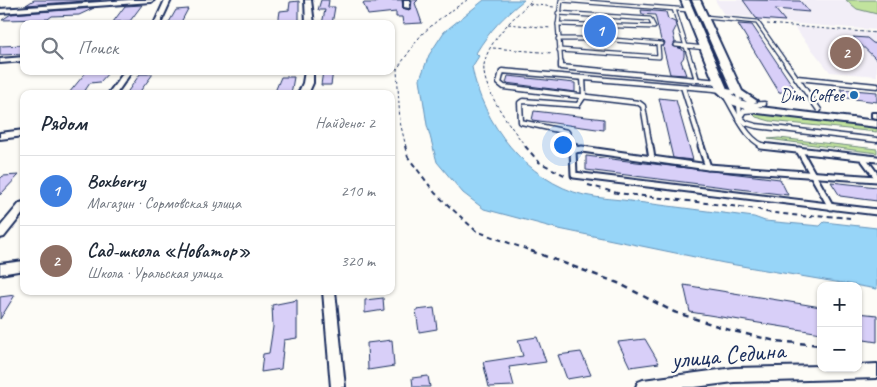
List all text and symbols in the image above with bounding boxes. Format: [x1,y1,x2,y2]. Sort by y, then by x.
pin: 1 [584,12,616,50]
search box [20,20,395,75]
icon: search [38,34,66,62]
pin: 2 [830,34,862,72]
text: Поиск [78,36,118,60]
place label: Dim Coffee [780,84,845,106]
marker: Dim Coffee [848,89,860,101]
text: Рядом [40,110,87,136]
text: Найдено: 2 [315,113,375,133]
your location [550,132,576,158]
text: Boxberry [87,169,145,193]
text: 1 [52,181,60,201]
text: 210 m [341,181,375,201]
text: Магазин · Сормовская улица [87,193,241,213]
text: Сад-школа «Новатор» [87,239,250,263]
text: 2 [52,251,60,271]
text: 320 m [341,251,375,271]
text: Школа · Уральская улица [87,263,222,283]
map controls [817,282,862,372]
button: + [817,282,862,327]
button: − [817,327,862,372]
street label: улица Седина [668,334,789,376]

